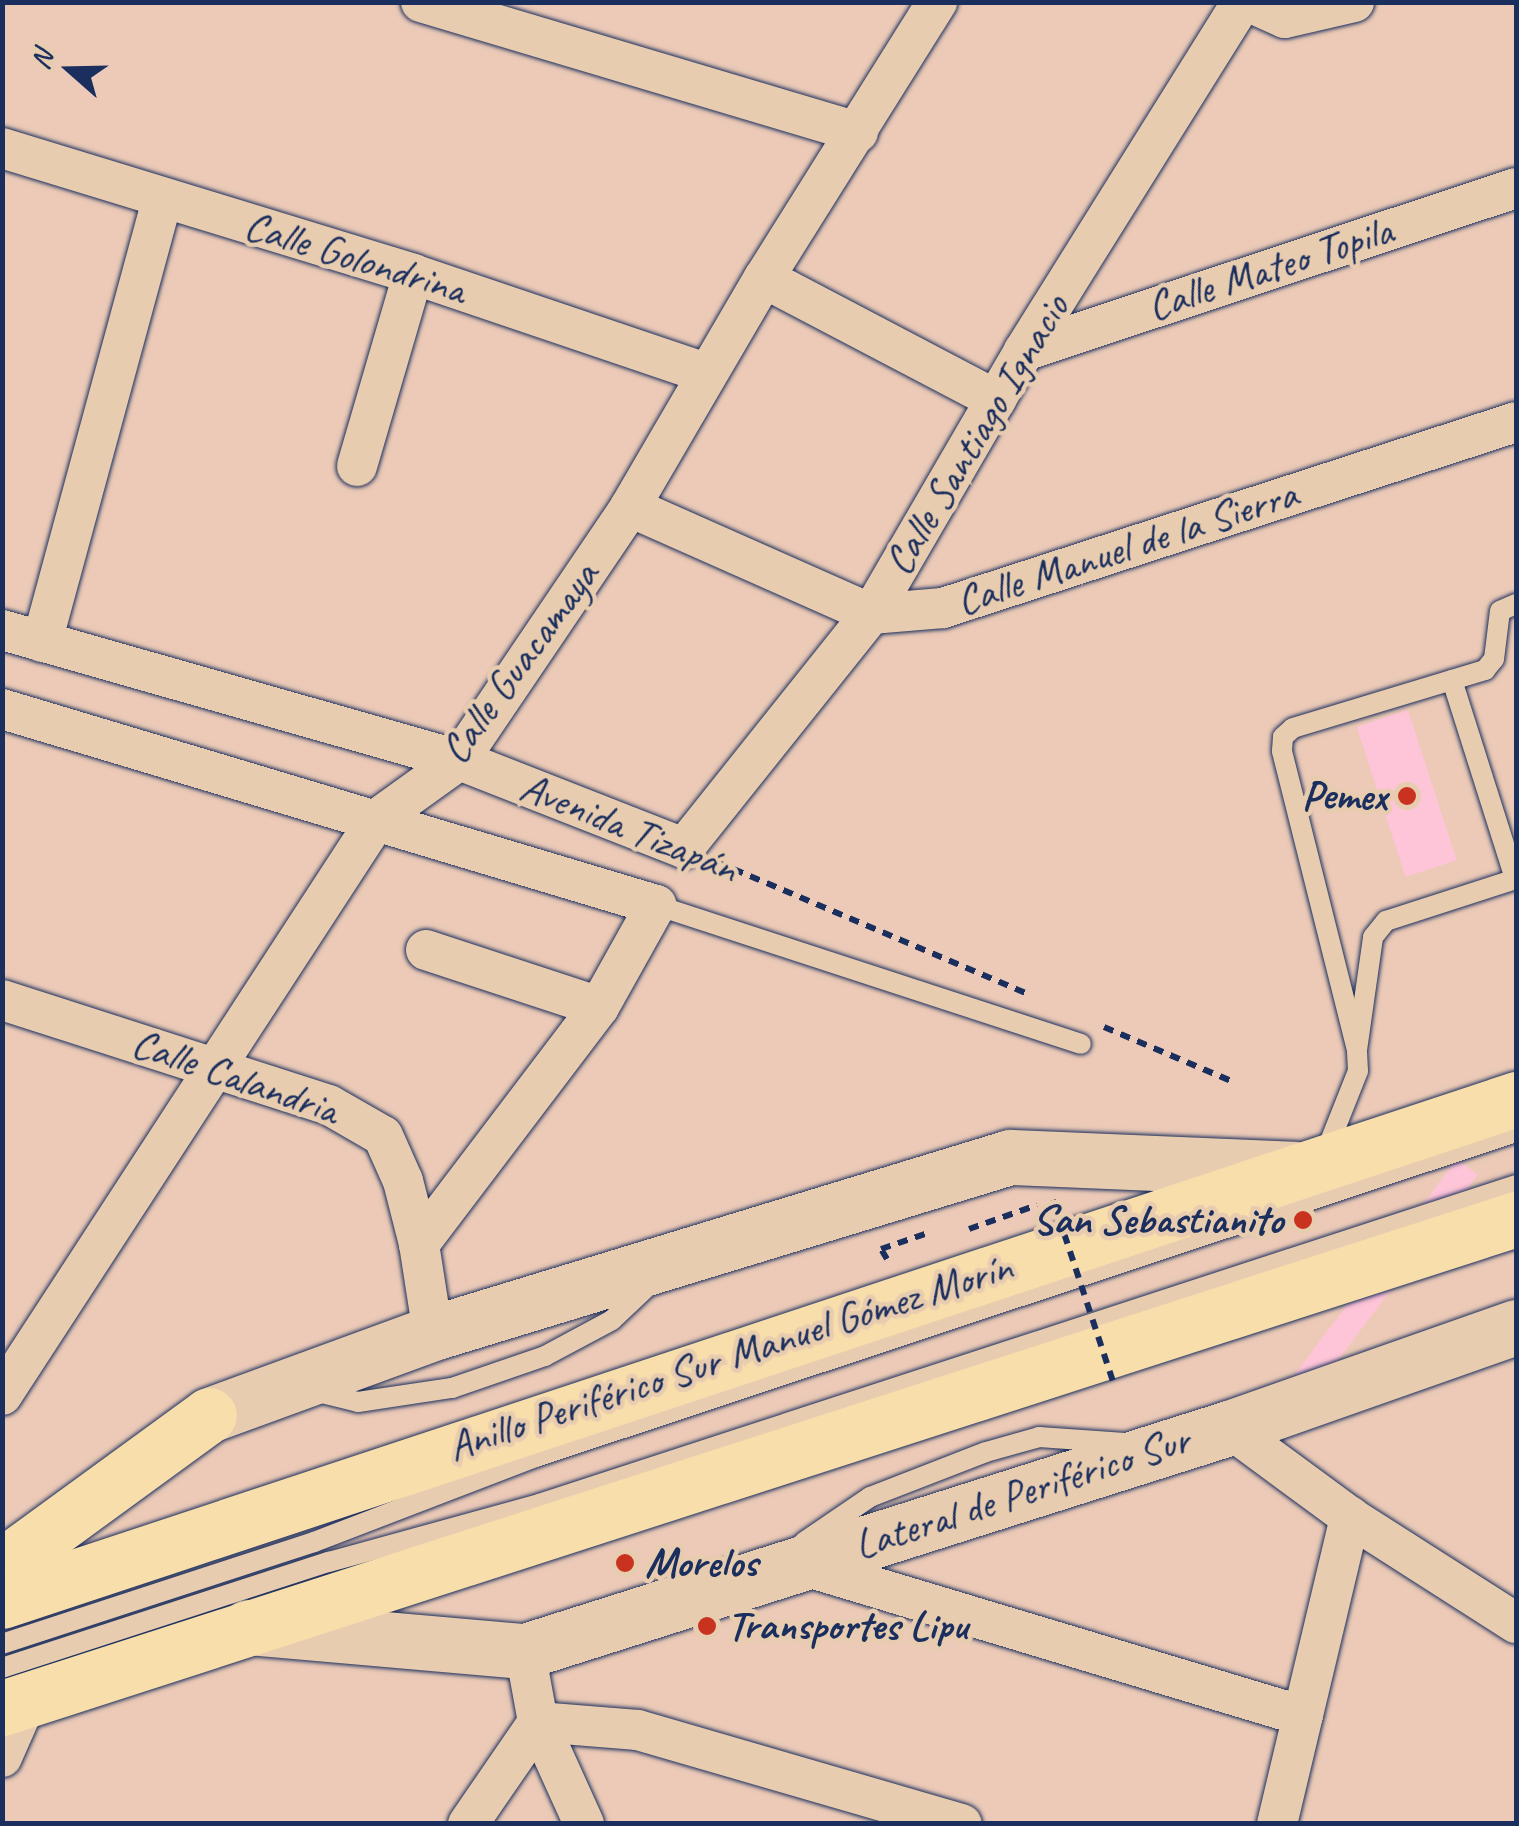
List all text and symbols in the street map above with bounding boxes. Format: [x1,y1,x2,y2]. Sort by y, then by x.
north arrow [20,20,120,120]
text: N [22,45,61,74]
street label: Calle Golondrina [238,200,472,316]
street label: Calle Mateo Topila [1141,206,1399,332]
street label: Calle Santiago Ignacio [873,285,1081,585]
street label: Calle Manuel de la Sierra [950,469,1304,627]
street label: Calle Guacamaya [430,553,610,773]
street label: Avenida Tizapán [513,762,745,894]
place label: Pemex [1302,771,1387,821]
marker: Pemex [1396,785,1418,807]
street label: Calle Calandria [125,1018,345,1136]
place label: San Sebastianito [1032,1195,1283,1245]
marker: San Sebastianito [1292,1209,1314,1231]
street label: Anillo Periférico Sur Manuel Gómez Morín [443,1242,1017,1472]
street label: Lateral de Periférico Sur [849,1415,1195,1571]
place label: Morelos [645,1538,757,1588]
marker: Morelos [614,1552,636,1574]
place label: Transportes Lipu [727,1601,967,1651]
marker: Transportes Lipu [696,1615,718,1637]

